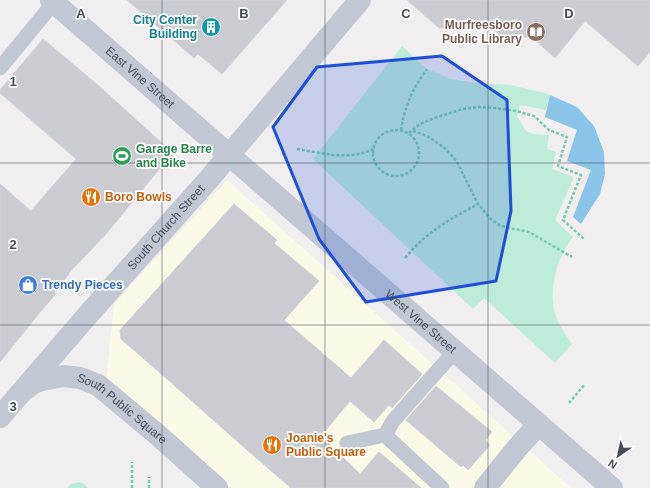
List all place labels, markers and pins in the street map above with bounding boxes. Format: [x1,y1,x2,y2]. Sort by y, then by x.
place label: City Center Building [133,13,197,41]
building icon: City Center Building [200,16,222,38]
place label: Murfreesboro Public Library [442,18,522,46]
library icon: Murfreesboro Public Library [525,21,547,43]
place label: Garage Barre and Bike [136,142,212,170]
sports icon: Garage Barre and Bike [111,145,133,167]
restaurant icon: Boro Bowls [80,186,102,208]
place label: Boro Bowls [105,190,172,204]
shop icon: Trendy Pieces [17,274,39,296]
place label: Trendy Pieces [42,278,123,292]
place label: Joanie's Public Square [286,431,366,459]
restaurant icon: Joanie's Public Square [261,434,283,456]

